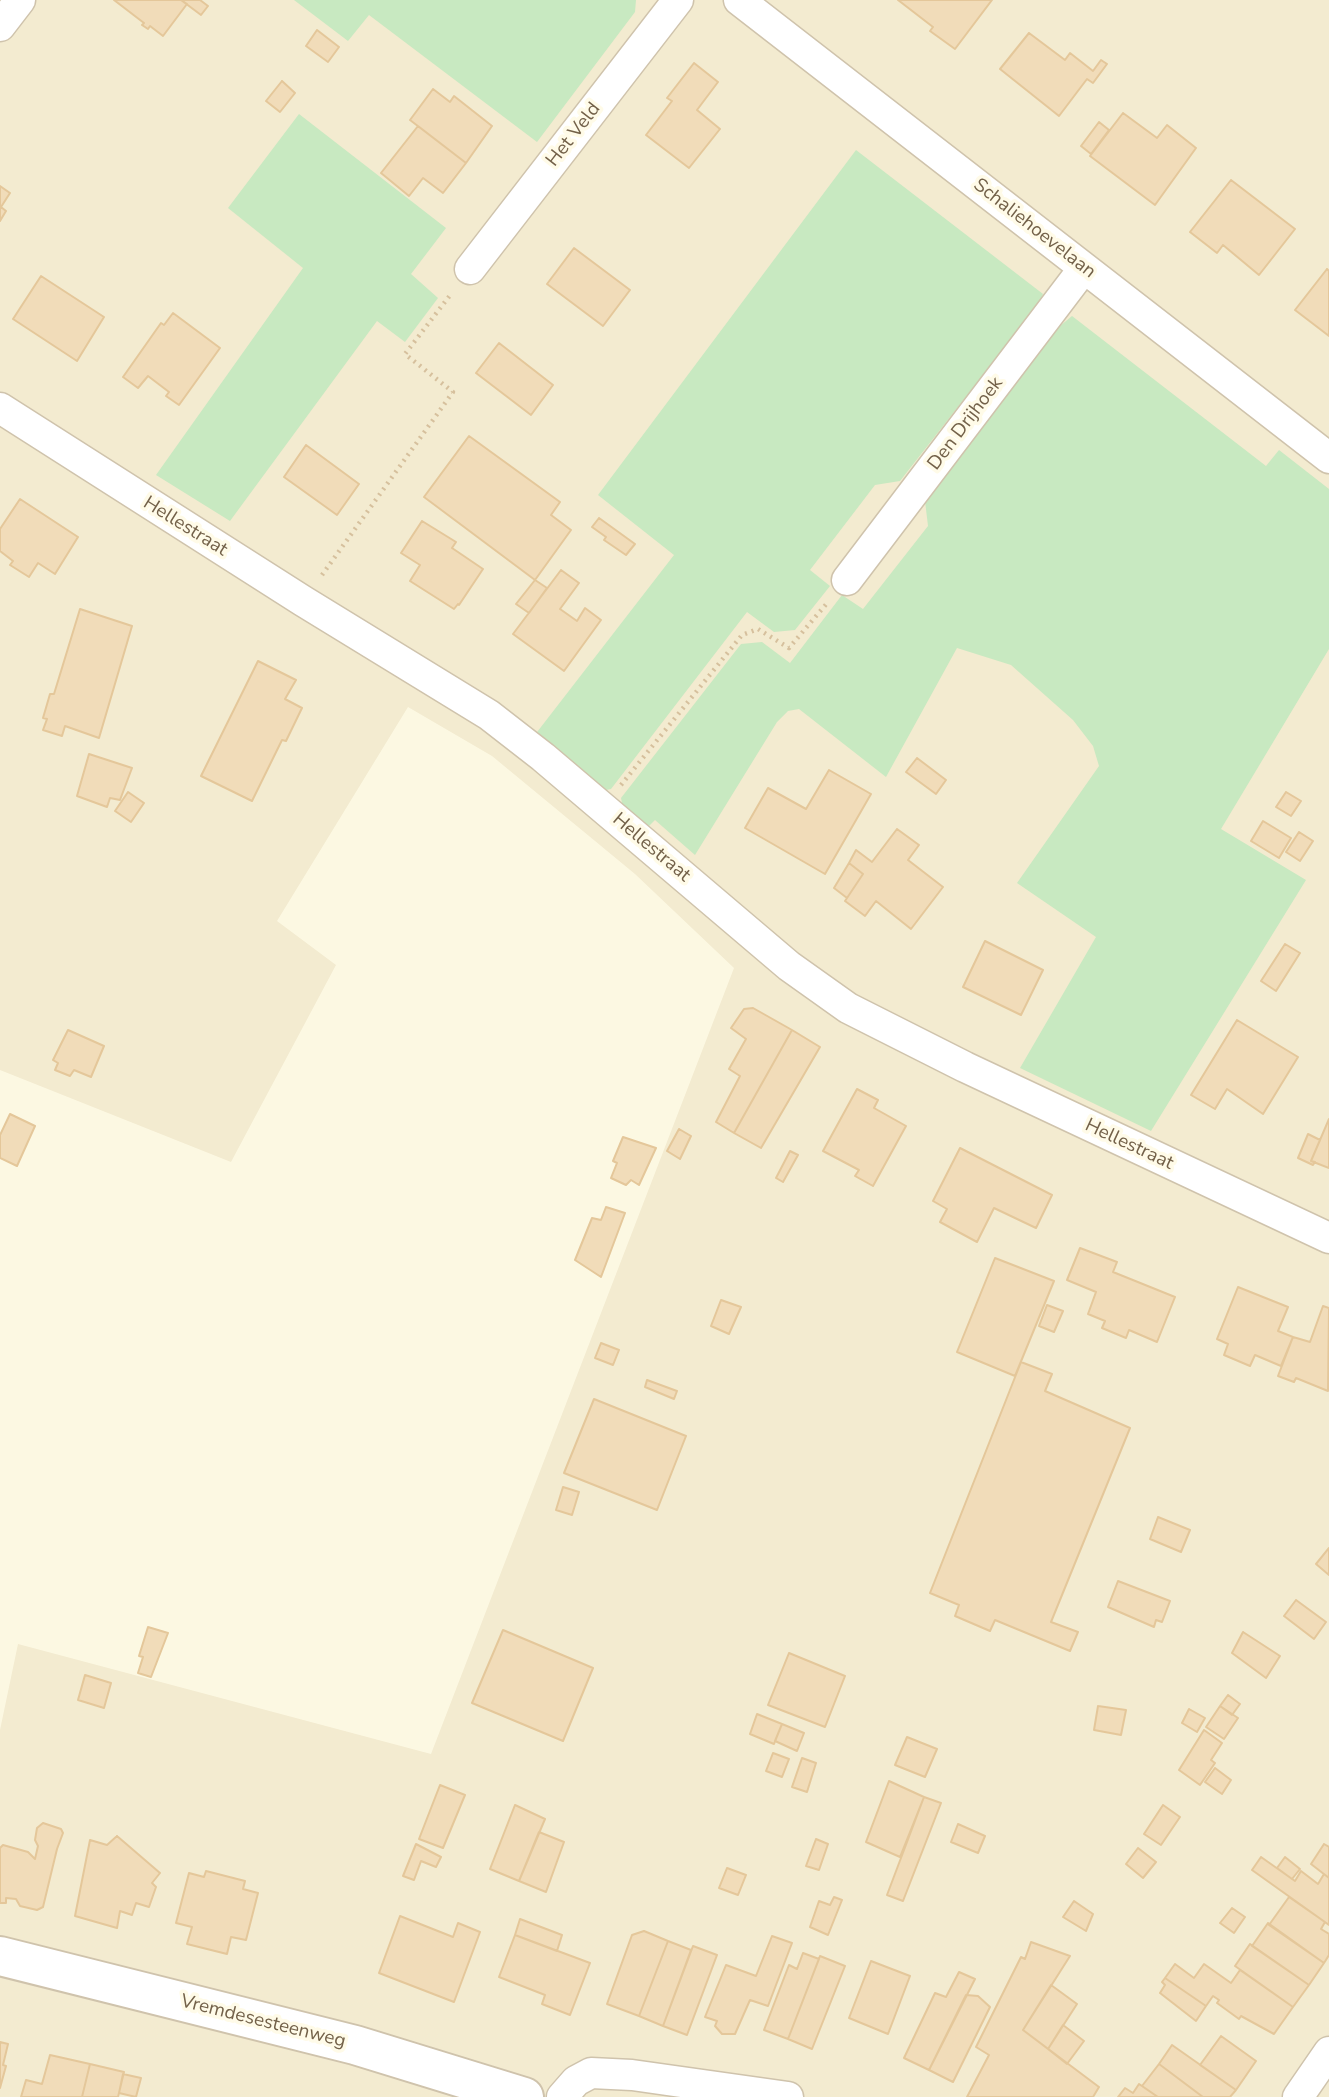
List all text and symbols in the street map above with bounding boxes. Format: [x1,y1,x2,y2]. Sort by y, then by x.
street label: Het Veld [542,99,606,171]
street label: Schaliehoevelaan [968,174,1100,284]
street label: Den Drijhoek [924,373,1008,475]
street label: Hellestraat [139,492,231,562]
street label: Hellestraat [607,809,695,887]
street label: Hellestraat [1081,1115,1177,1175]
street label: Vremdesesteenweg [178,1990,348,2054]

